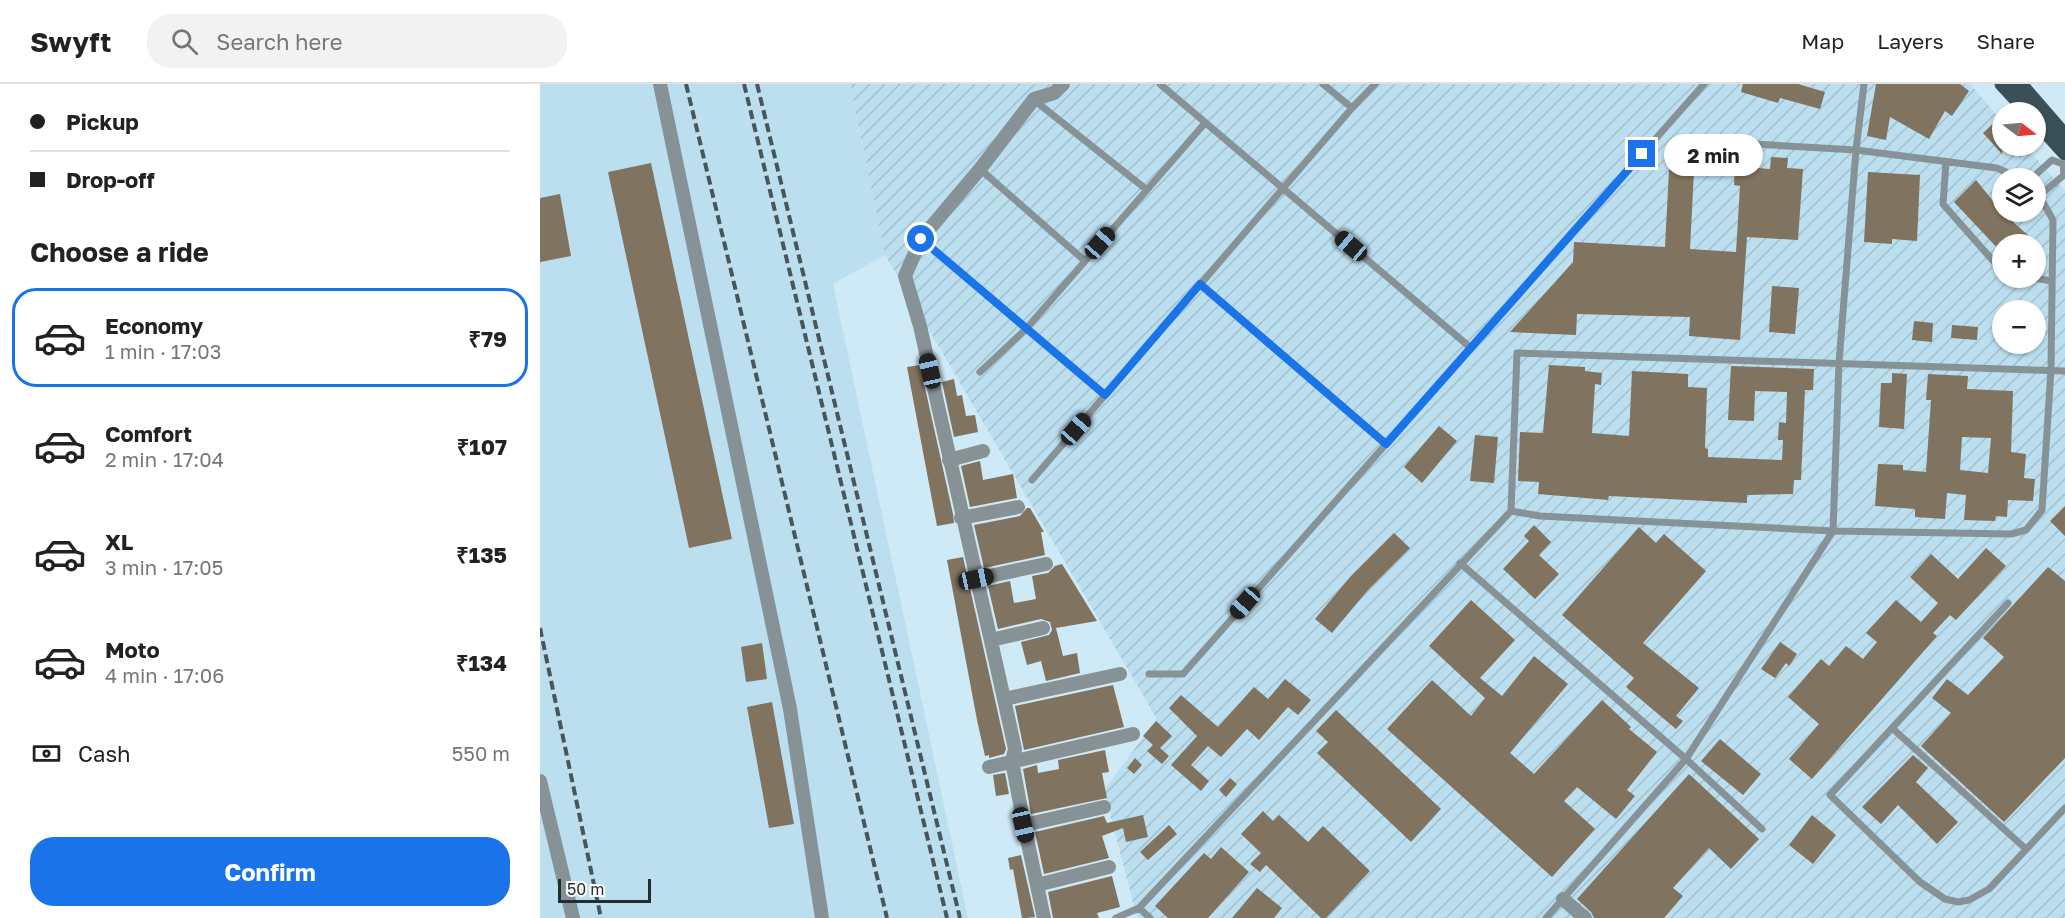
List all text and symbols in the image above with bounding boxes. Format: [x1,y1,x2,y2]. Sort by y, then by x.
search box [147,14,567,68]
text: Swyft [30,25,111,58]
icon: search [168,25,201,58]
text: Search here [216,28,342,55]
text: Map [1801,28,1844,54]
text: Layers [1877,28,1944,54]
text: Share [1977,28,2035,54]
north arrow [1992,102,2046,156]
map controls [1992,102,2046,354]
text: Pickup [66,108,139,135]
callout: 2 min [1663,133,1762,175]
route end [1628,140,1655,167]
text: 2 min [1687,143,1740,167]
text: Drop-off [66,166,155,193]
button: layers [1992,168,2046,222]
car [1081,224,1119,262]
route start [907,225,934,252]
car [1331,228,1371,264]
button: + [1992,234,2046,288]
text: Choose a ride [30,236,209,268]
button: − [1992,300,2046,354]
icon: car [33,311,87,365]
text: Economy [105,312,203,339]
text: ₹79 [468,325,507,352]
text: 1 min · 17:03 [105,339,221,363]
car [917,351,943,391]
car [1057,410,1095,448]
icon: car [33,419,87,473]
text: Comfort [105,420,192,447]
text: ₹107 [457,433,507,460]
text: 2 min · 17:04 [105,447,224,471]
icon: car [33,527,87,581]
text: XL [105,528,133,555]
text: ₹135 [456,541,507,568]
text: 3 min · 17:05 [105,555,223,579]
car [957,566,995,592]
car [1226,584,1264,622]
icon: car [33,635,87,689]
text: Moto [105,636,160,663]
text: ₹134 [456,649,507,676]
text: 4 min · 17:06 [105,663,224,687]
icon: cash [30,737,63,770]
text: Cash [78,740,131,767]
text: 550 m [452,741,510,765]
car [1010,805,1036,845]
button: Confirm [30,837,510,906]
scale bar [558,876,651,904]
text: 50 m [567,879,604,899]

